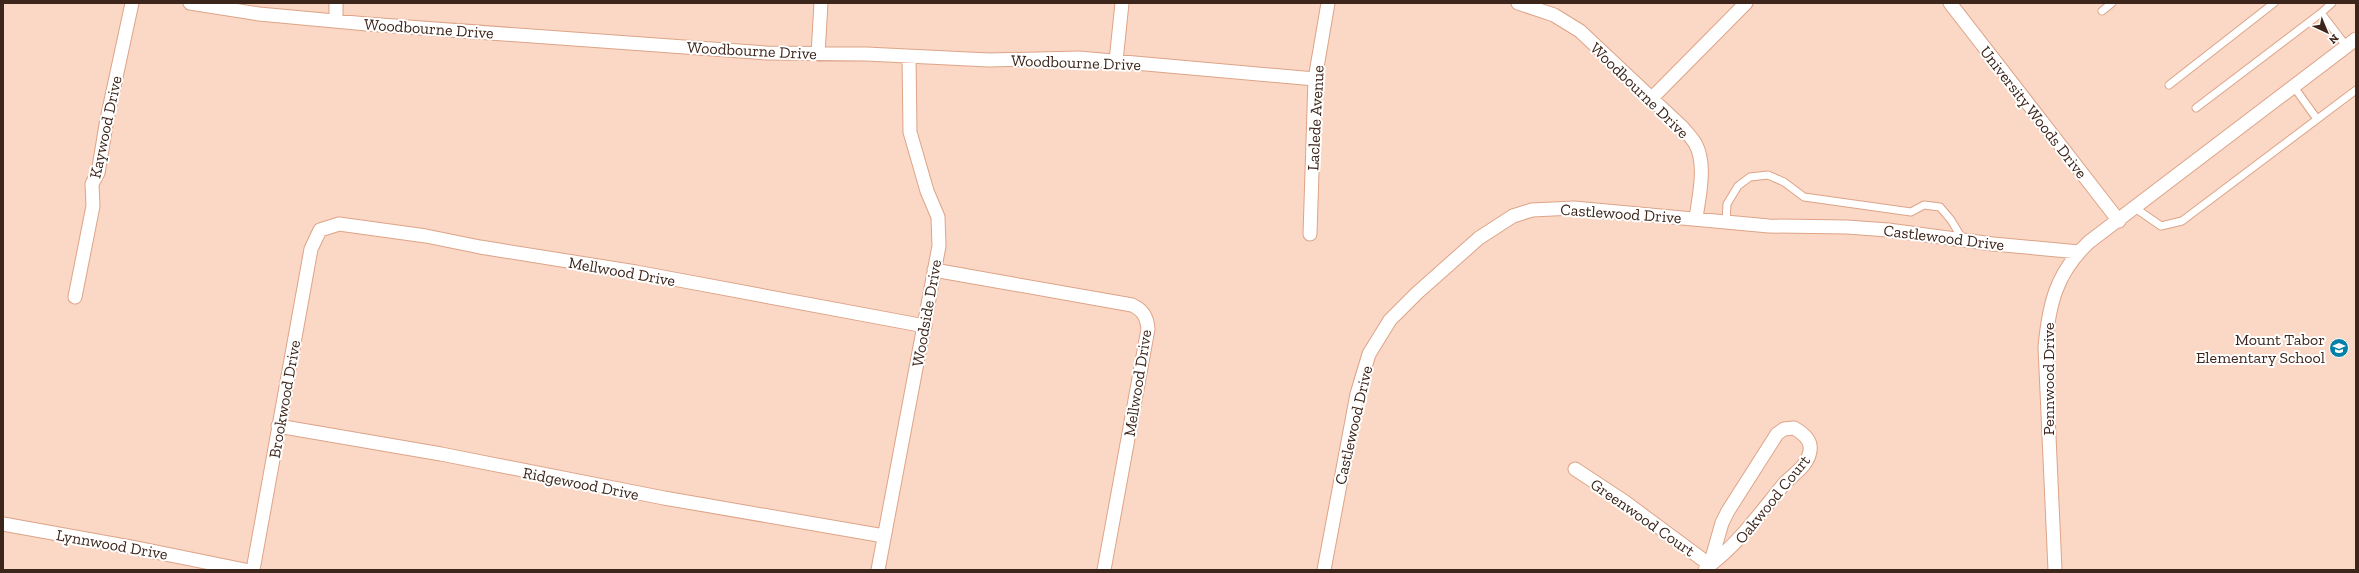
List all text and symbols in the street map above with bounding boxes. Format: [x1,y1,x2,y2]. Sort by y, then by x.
north arrow [2307,12,2347,52]
street label: Woodbourne Drive [364,14,494,43]
text: N [2326,31,2341,47]
street label: Woodbourne Drive [687,38,817,63]
street label: Woodbourne Drive [1586,38,1693,142]
street label: University Woods Drive [1976,42,2091,182]
street label: Woodbourne Drive [1011,51,1141,74]
street label: Laclede Avenue [1303,65,1328,171]
street label: Kaywood Drive [85,74,126,180]
street label: Castlewood Drive [1560,200,1682,227]
street label: Castlewood Drive [1883,221,2005,254]
street label: Mellwood Drive [567,253,677,290]
street label: Woodside Drive [908,258,945,368]
street label: Pennwood Drive [2039,323,2058,435]
street label: Mellwood Drive [1120,328,1155,438]
place label: Mount Tabor Elementary School [2196,330,2325,367]
school or university icon: Mount Tabor Elementary School [2328,337,2350,359]
street label: Brookwood Drive [265,338,304,460]
street label: Castlewood Drive [1331,364,1376,486]
street label: Oakwood Court [1731,451,1814,548]
street label: Ridgewood Drive [521,463,641,504]
street label: Greenwood Court [1587,474,1698,560]
street label: Lynnwood Drive [55,525,169,564]

